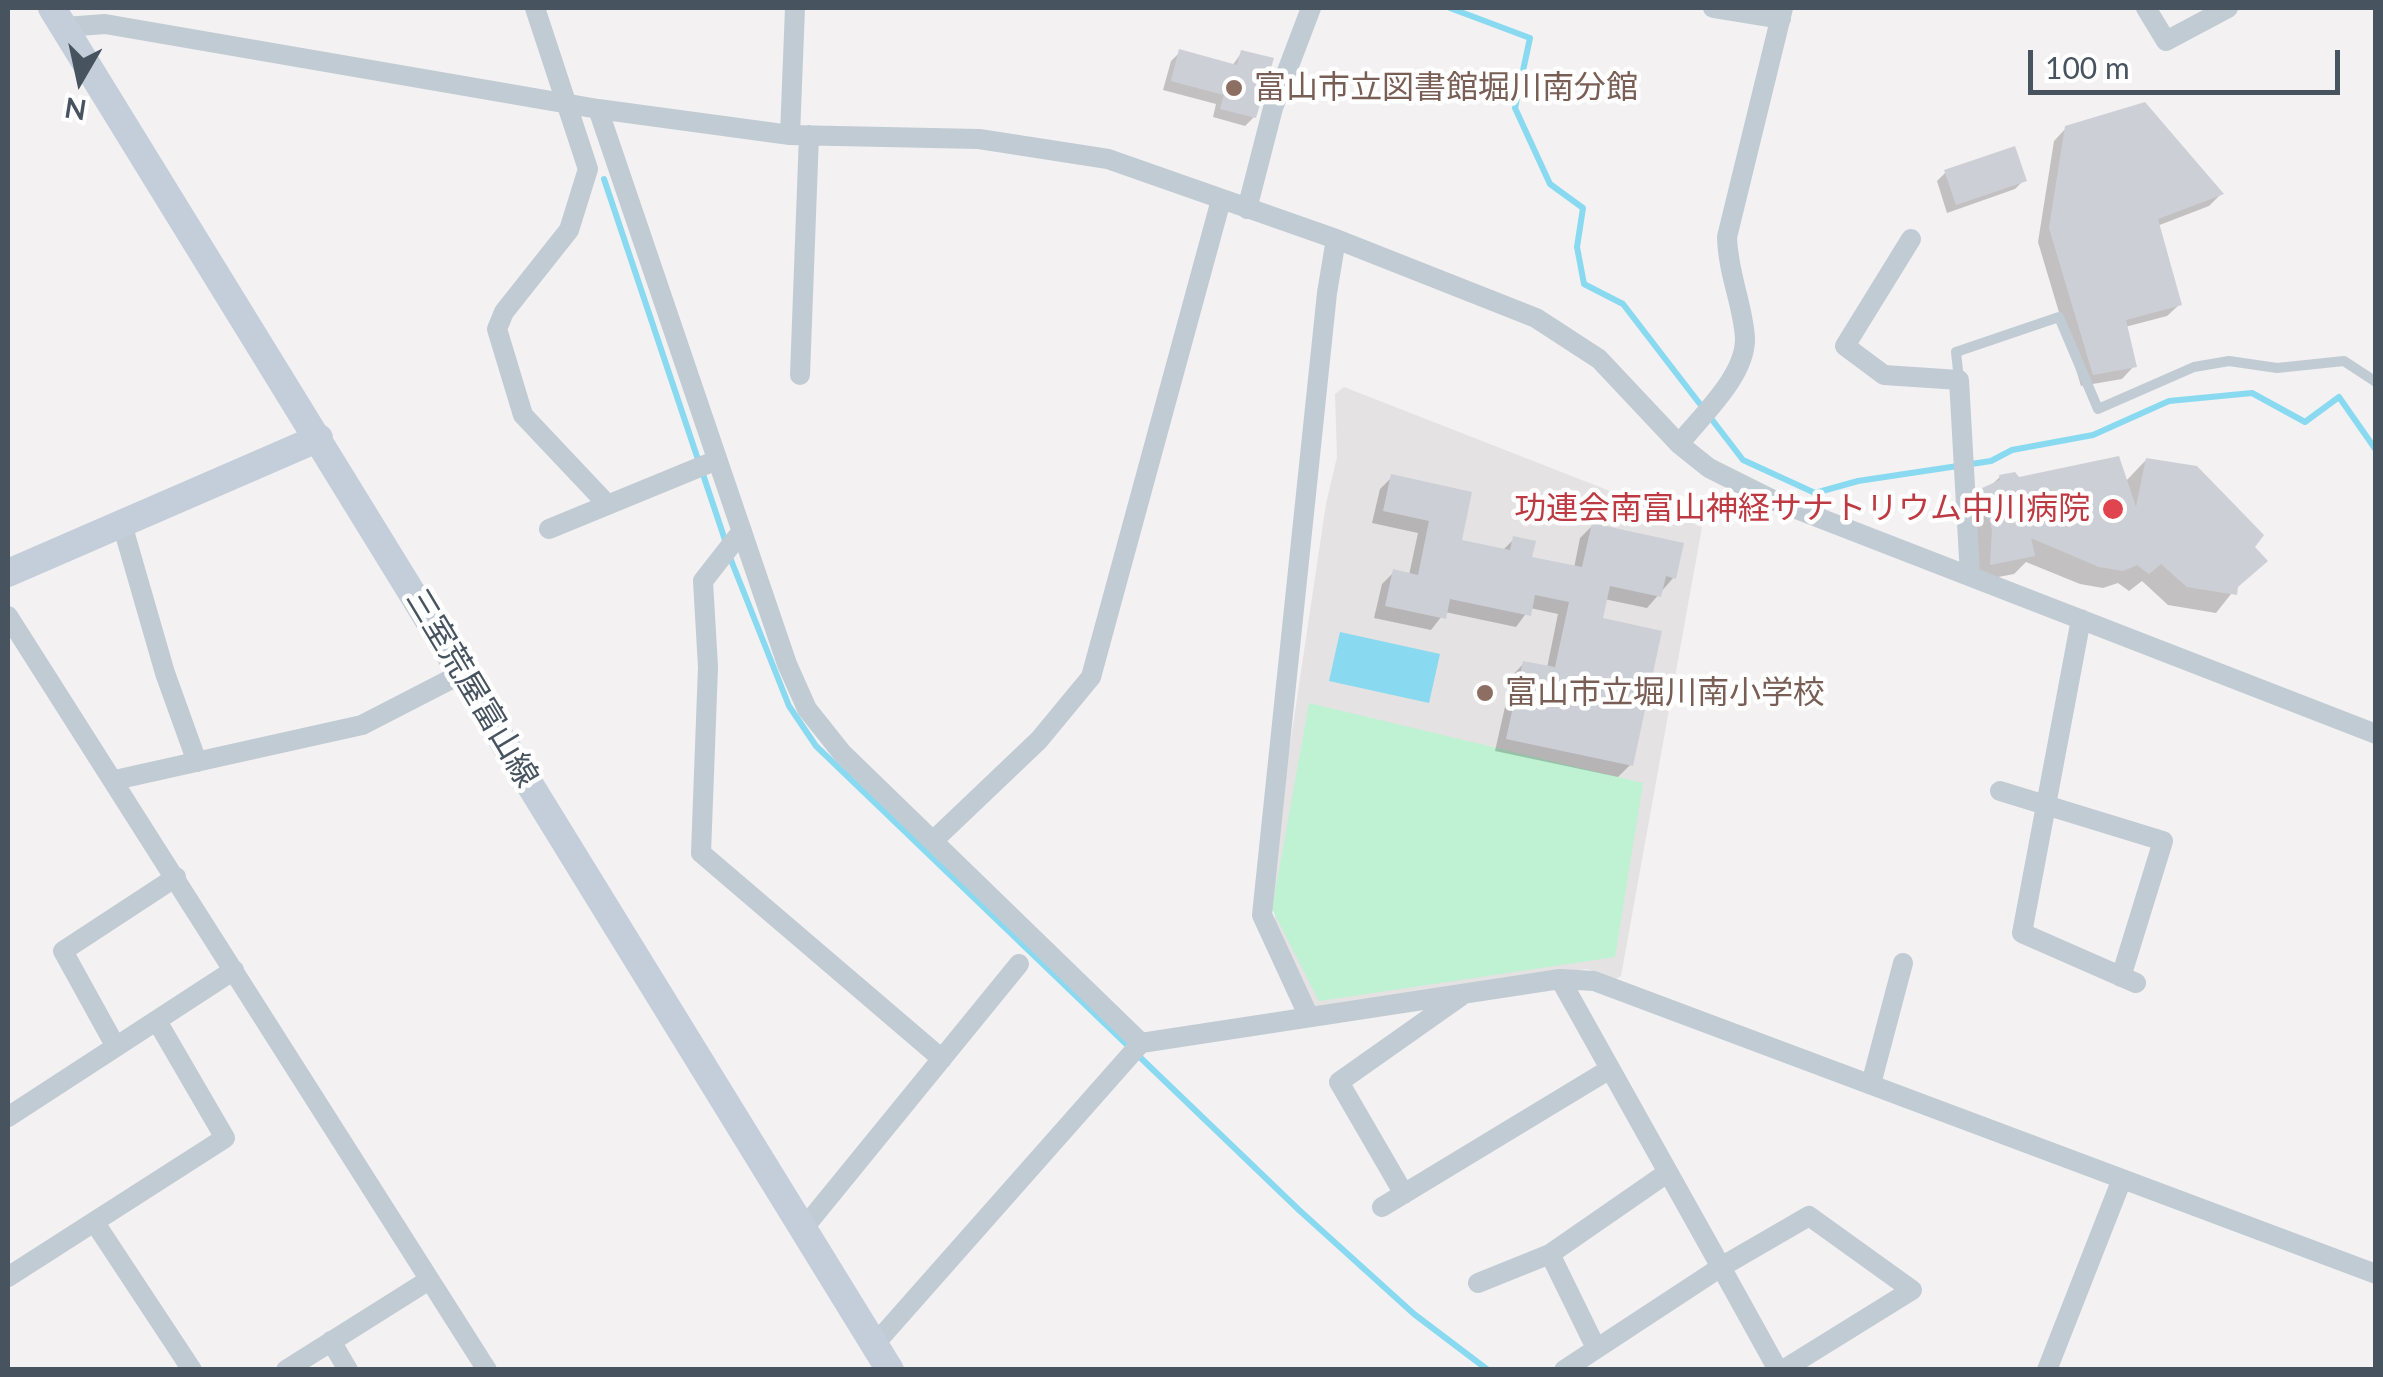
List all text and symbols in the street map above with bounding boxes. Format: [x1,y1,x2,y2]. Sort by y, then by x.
north arrow [30,30,130,130]
scale bar [2033,30,2346,92]
text: 100 m [2045,49,2130,85]
place label: 富山市立図書館堀川南分館 [1254,69,1638,107]
marker: 富山市立図書館堀川南分館 [1223,77,1245,99]
text: N [62,91,89,128]
place label: 功連会南富山神経サナトリウム中川病院 [1514,490,2090,528]
marker: 功連会南富山神経サナトリウム中川病院 [2100,496,2126,522]
street label: 三室荒屋富山線 [398,582,546,794]
place label: 富山市立堀川南小学校 [1505,674,1825,712]
marker: 富山市立堀川南小学校 [1474,682,1496,704]

